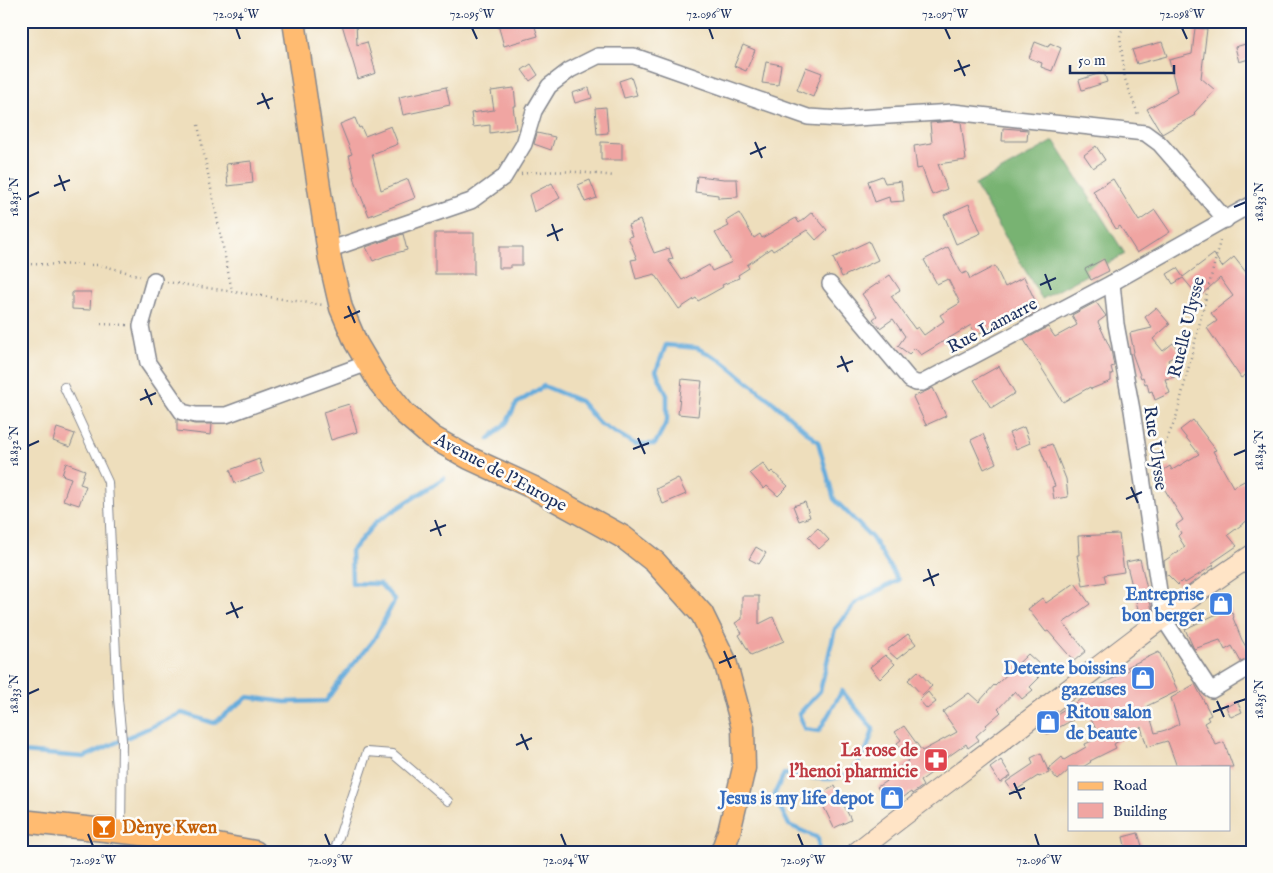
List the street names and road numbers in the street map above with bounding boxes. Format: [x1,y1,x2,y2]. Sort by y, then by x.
street label: Ruelle Ulysse [1164,275,1211,380]
street label: Rue Lamarre [944,293,1042,360]
street label: Rue Ulysse [1137,405,1172,492]
street label: Avenue de l'Europe [429,428,570,518]

